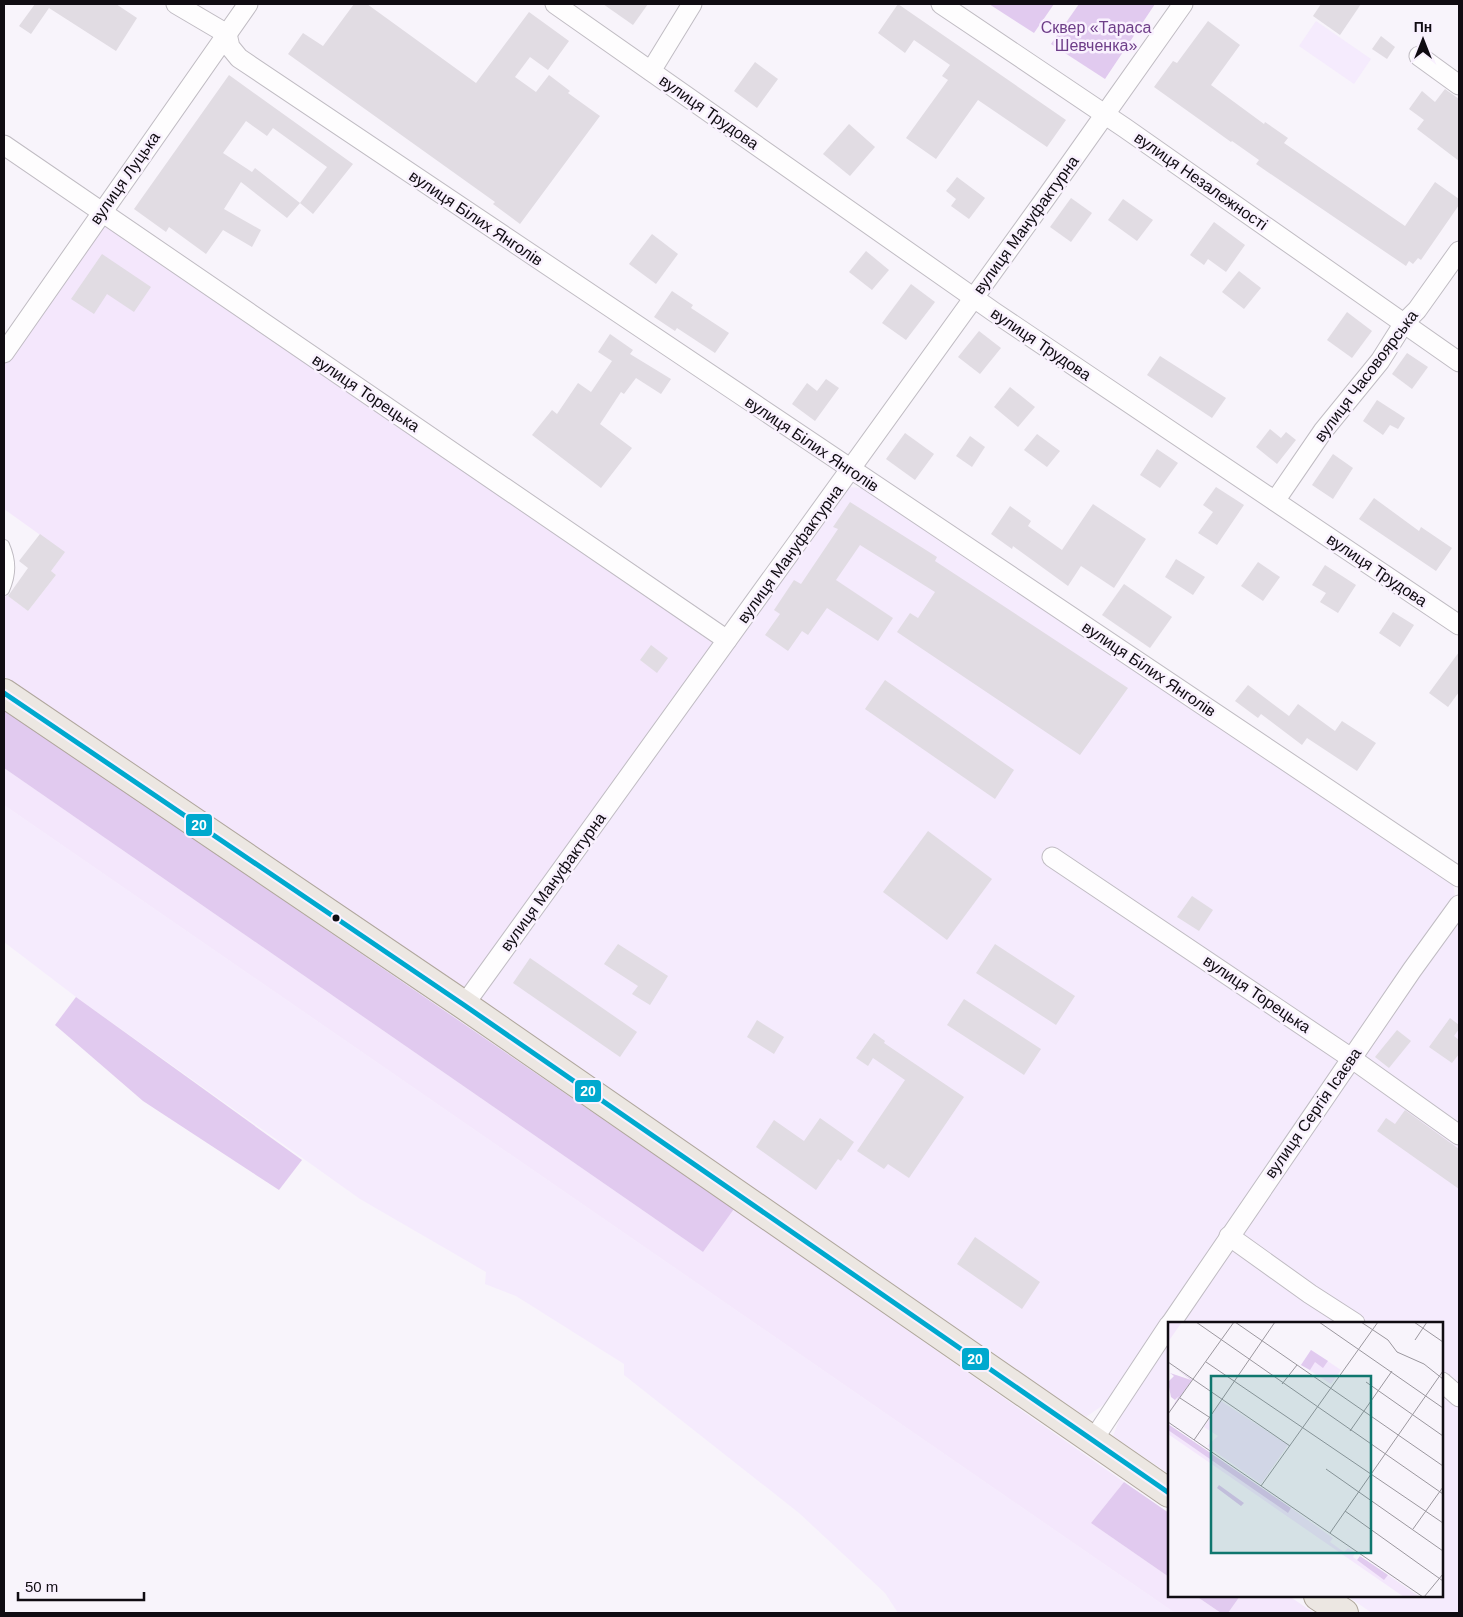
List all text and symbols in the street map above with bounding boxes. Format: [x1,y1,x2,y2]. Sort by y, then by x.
north arrow [1398,15,1448,65]
park label: Сквер «Тараса Шевченка» [1041,19,1151,54]
text: Пн [1414,19,1432,35]
street label: вулиця Трудова [656,72,762,153]
street label: вулиця Луцька [87,128,163,227]
street label: вулиця Незалежності [1131,129,1271,233]
street label: вулиця Мануфактурна [970,153,1082,297]
street label: вулиця Білих Янголів [406,167,546,269]
street label: вулиця Трудова [988,304,1094,384]
street label: вулиця Часовоярська [1311,307,1421,445]
street label: вулиця Торецька [309,351,423,435]
street label: вулиця Білих Янголів [742,393,882,495]
street label: вулиця Мануфактурна [734,482,846,626]
street label: вулиця Трудова [1324,530,1430,610]
street label: вулиця Білих Янголів [1079,618,1219,720]
street label: вулиця Мануфактурна [497,810,609,954]
line badge: 20 [185,813,213,837]
text: 20 [191,817,207,833]
unlabelled marker [331,913,341,923]
street label: вулиця Торецька [1200,952,1314,1036]
street label: вулиця Сергія Ісаєва [1262,1045,1364,1181]
line badge: 20 [574,1079,602,1103]
text: 20 [580,1083,596,1099]
inset map [1168,1322,1443,1597]
line badge: 20 [961,1347,990,1371]
text: 20 [967,1351,983,1367]
scale bar [18,1570,144,1602]
text: 50 m [25,1578,58,1595]

